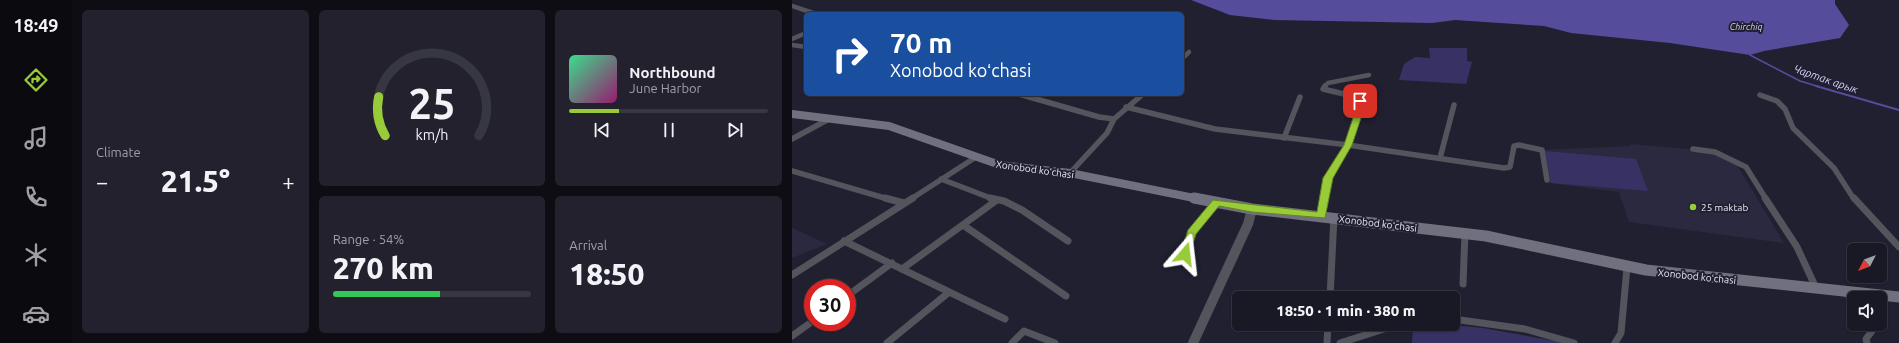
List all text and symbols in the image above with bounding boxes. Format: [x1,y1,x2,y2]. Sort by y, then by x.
text: 18:49 [13,15,59,35]
water label: Chirchiq [1730,22,1762,32]
text: 70 m [890,27,952,58]
icon: right [824,28,876,80]
text: Xonobod koʻchasi [890,60,1031,80]
water label: Чартак арык [1792,62,1860,96]
text: Northbound [629,64,716,81]
icon: directions [22,66,50,94]
text: 25 [409,80,455,127]
text: June Harbor [629,81,702,95]
pin [1343,84,1377,118]
icon: arrive [1349,90,1371,112]
icon: previous [591,119,613,141]
icon: pause [658,119,680,141]
icon: next [724,119,746,141]
icon: music [22,124,50,152]
text: km/h [415,127,448,143]
text: Climate [96,145,141,159]
street label: Xonobod koʻchasi [995,159,1075,180]
text: 21.5° [161,164,230,198]
text: − [96,169,108,194]
text: + [282,169,295,194]
icon: phone [22,183,50,211]
marker: 25 maktab [1688,202,1698,212]
place label: 25 maktab [1701,202,1748,213]
street label: Xonobod koʻchasi [1338,213,1418,234]
text: Range · 54% [333,232,404,246]
position arrow [1164,233,1206,275]
text: Arrival [569,238,607,252]
icon: climate [22,241,50,269]
north arrow [1847,243,1887,283]
map controls [1847,243,1887,331]
text: 270 km [333,251,434,285]
text: 18:50 [569,257,644,291]
street label: Xonobod koʻchasi [1657,267,1737,286]
speed limit sign: 30 [804,279,856,331]
button: sound [1847,291,1887,331]
icon: car [22,300,50,328]
text: 18:50 · 1 min · 380 m [1276,302,1416,319]

